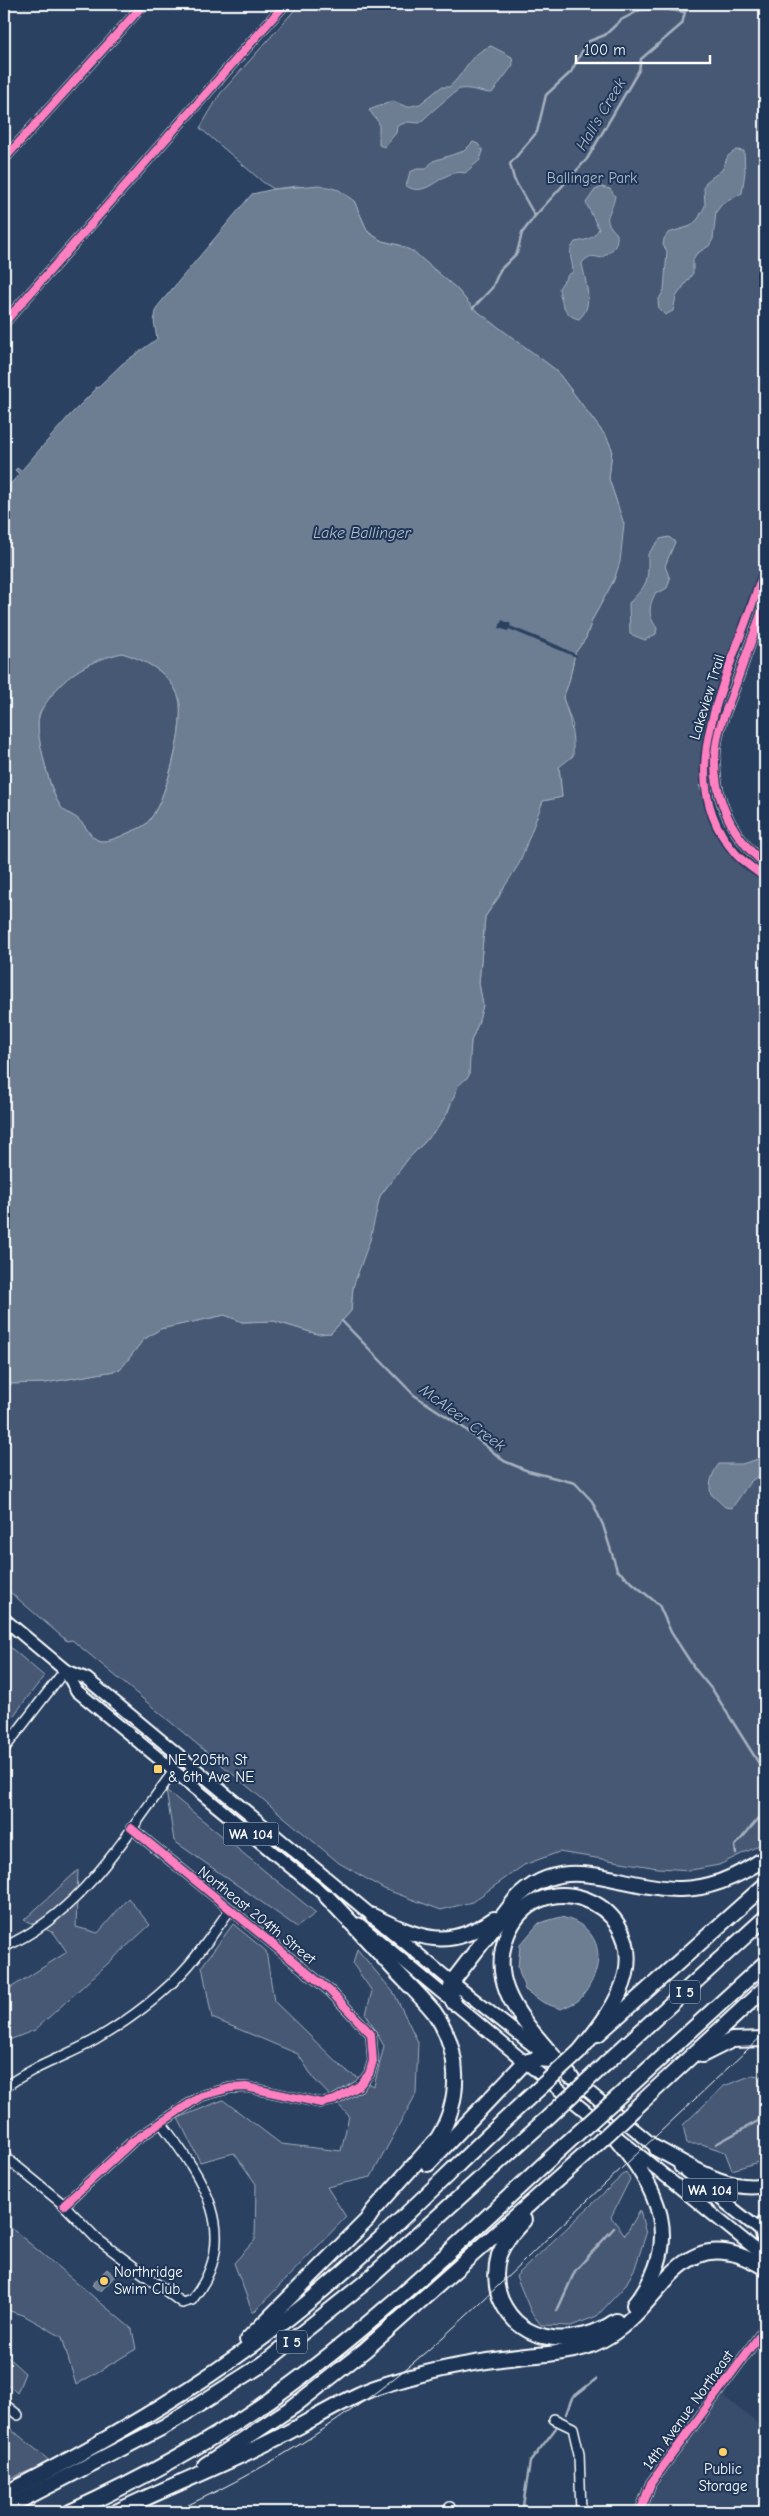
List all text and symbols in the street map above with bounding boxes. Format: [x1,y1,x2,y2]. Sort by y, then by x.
scale bar [576,32,710,64]
text: 100 m [584,41,626,59]
water label: Hall's Creek [572,75,630,154]
park label: Ballinger Park [547,169,638,187]
water label: Lake Ballinger [313,524,411,542]
street label: Lakeview Trail [685,652,729,742]
water label: McAleer Creek [415,1380,509,1455]
place label: NE 205th St & 6th Ave NE [168,1751,254,1786]
marker: NE 205th St & 6th Ave NE [152,1763,164,1775]
road number: WA 104 [224,1822,278,1846]
street label: Northeast 204th Street [195,1862,320,1968]
road number: I 5 [670,1980,700,2004]
road number: WA 104 [682,2178,738,2202]
place label: Northridge Swim Club [114,2263,183,2298]
marker: Northridge Swim Club [98,2275,110,2287]
road number: I 5 [277,2330,307,2354]
street label: 14th Avenue Northeast [639,2346,738,2473]
marker: Public Storage [717,2446,729,2458]
place label: Public Storage [699,2460,748,2495]

